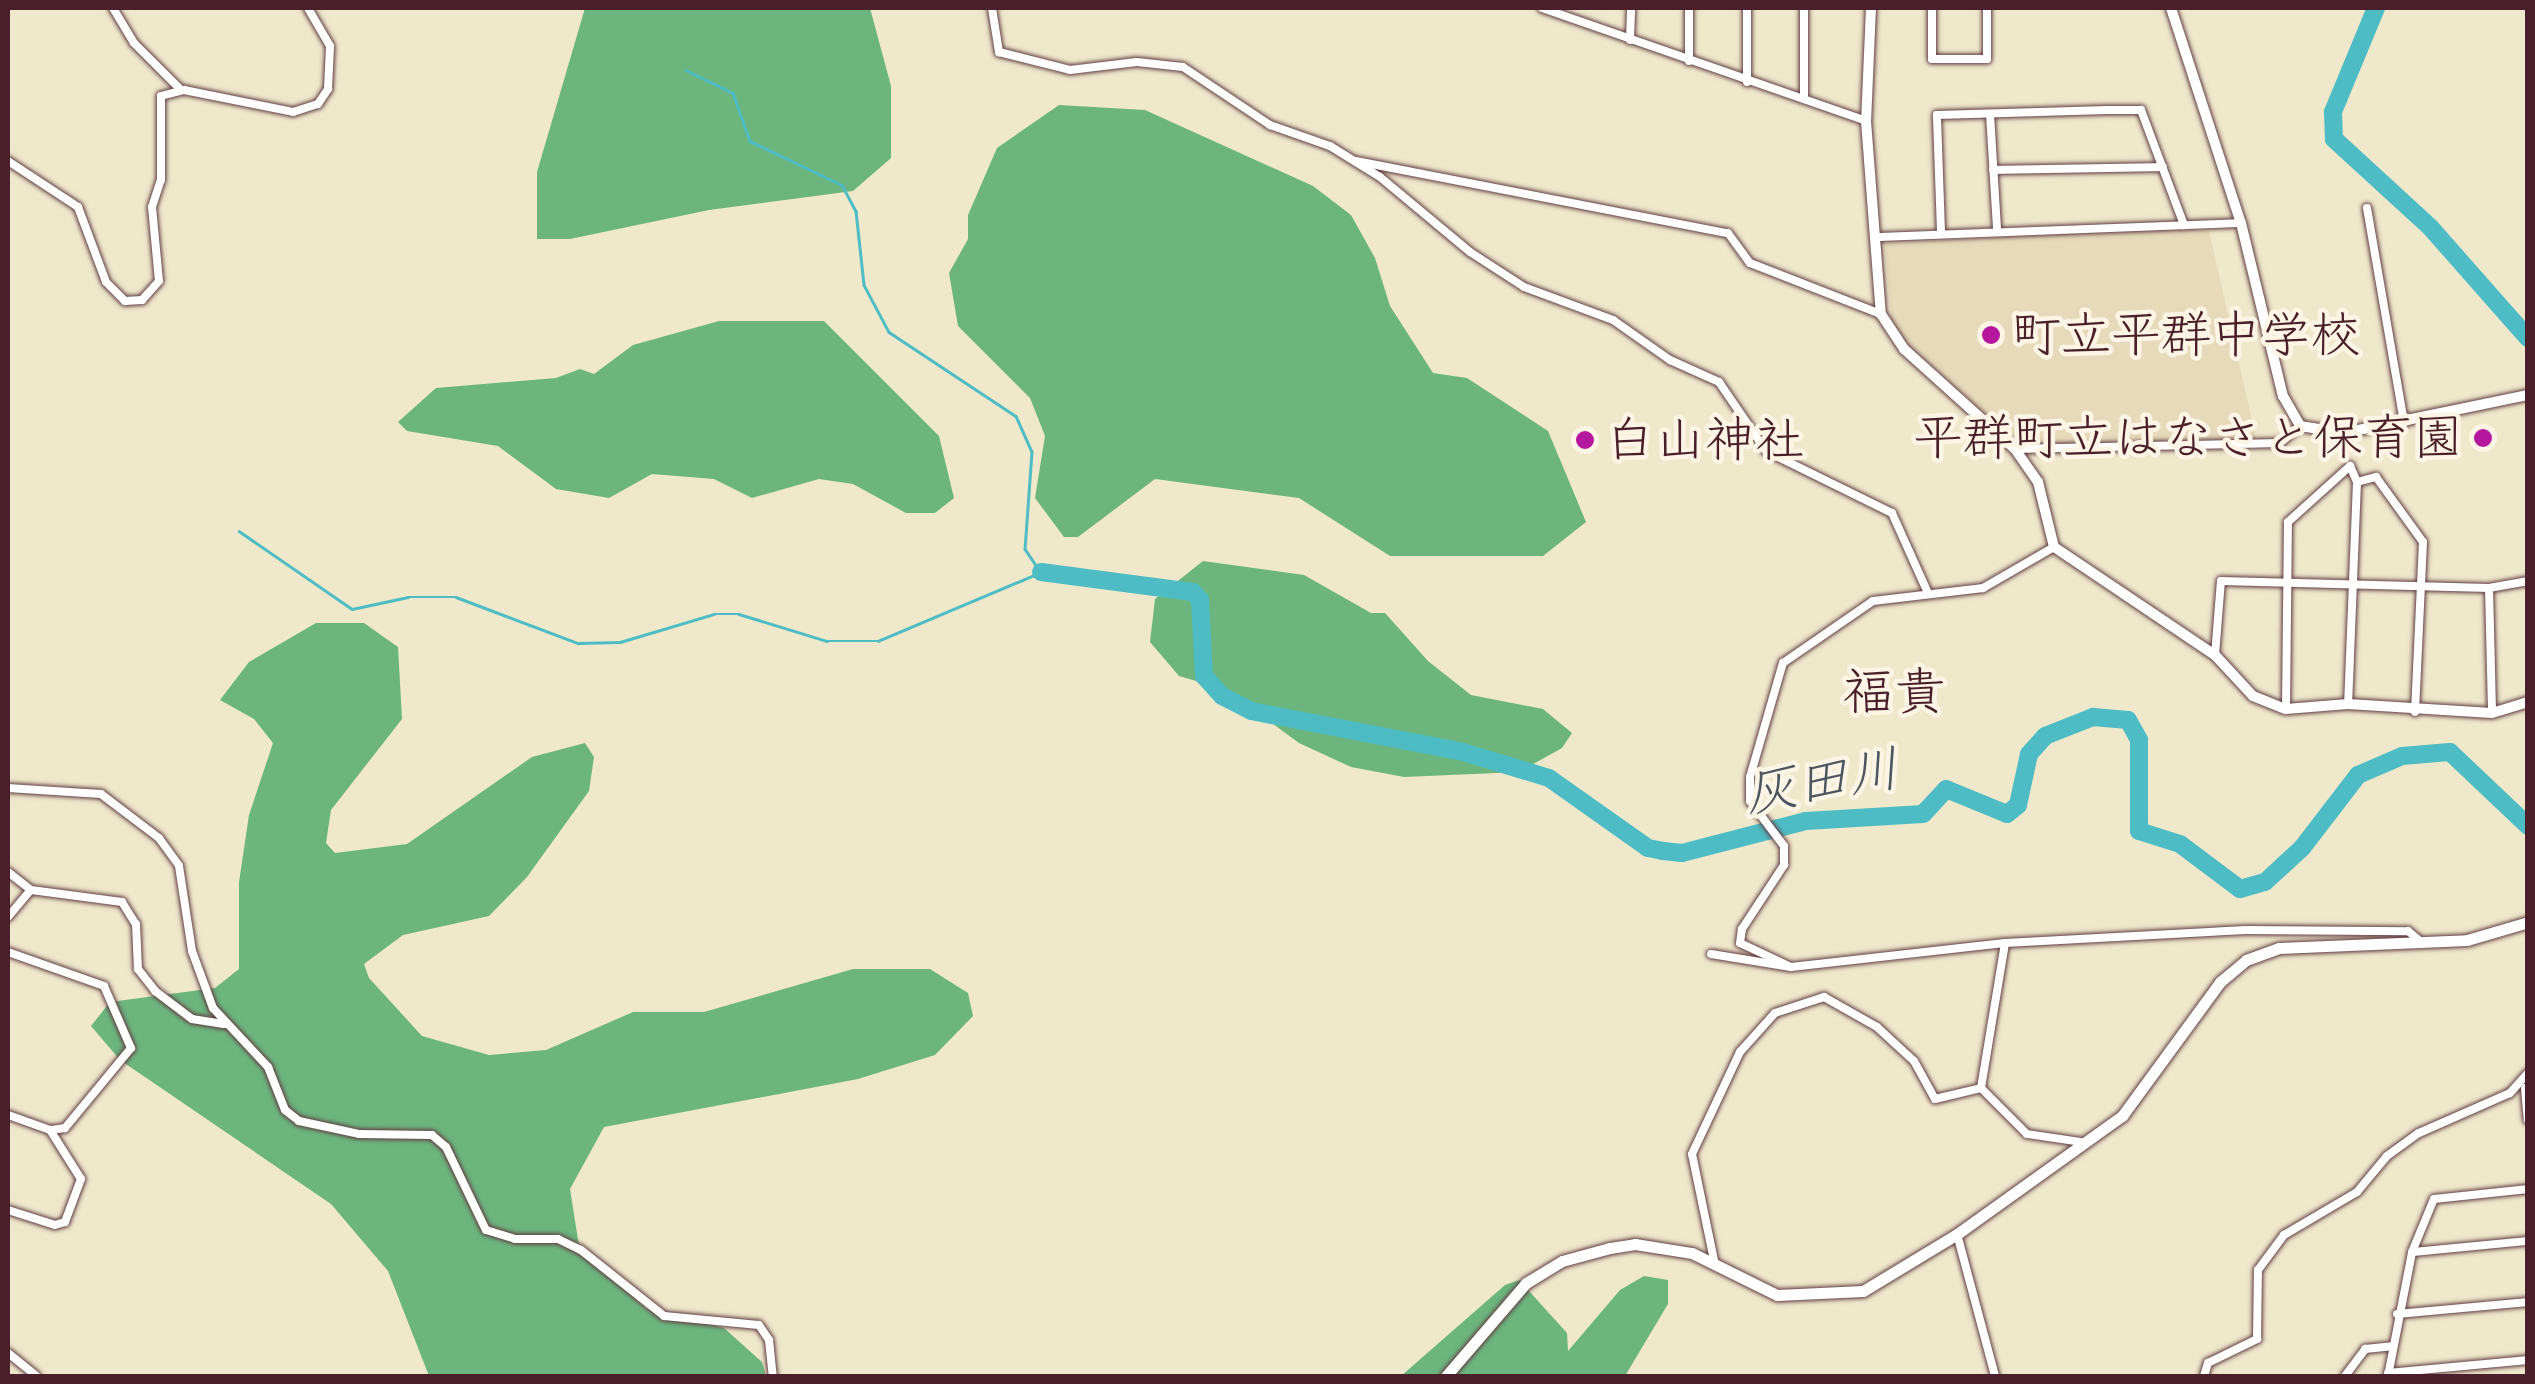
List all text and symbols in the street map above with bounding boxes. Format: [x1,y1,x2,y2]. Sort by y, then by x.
place label: 町立平群中学校 [2011,305,2361,365]
marker: 町立平群中学校 [1980,324,2002,346]
place label: 平群町立はなさと保育園 [1913,408,2463,468]
place label: 白山神社 [1605,410,1805,470]
marker: 平群町立はなさと保育園 [2472,427,2494,449]
marker: 白山神社 [1574,429,1596,451]
district label: 福貴 [1842,662,1946,724]
water label: 灰田川 [1740,738,1904,826]

